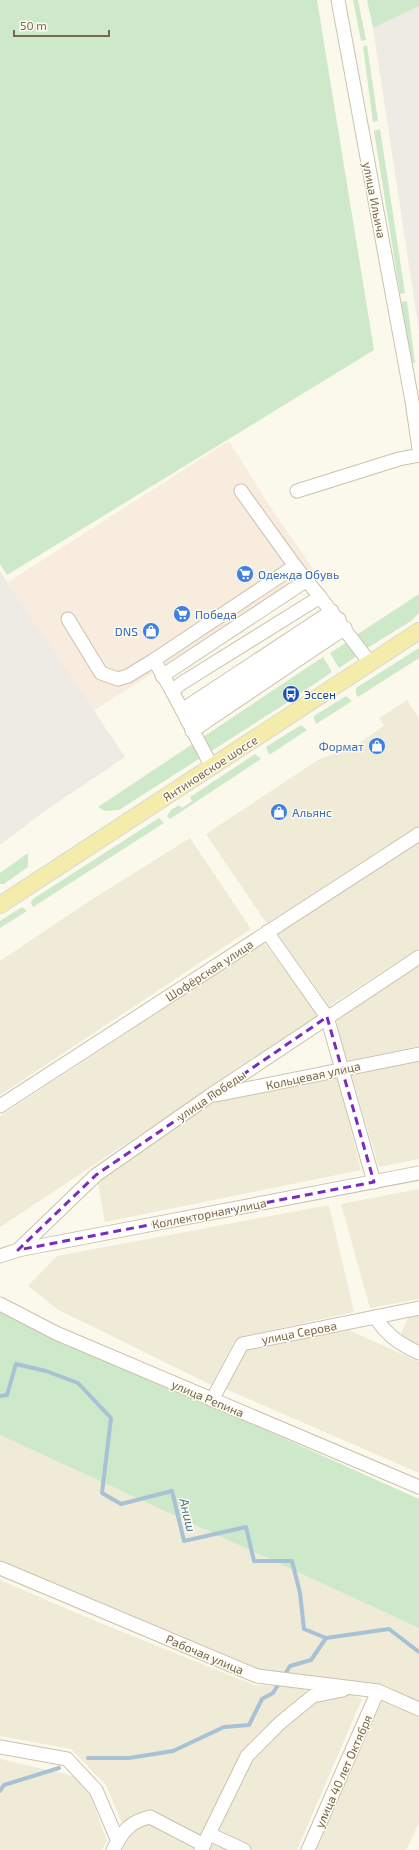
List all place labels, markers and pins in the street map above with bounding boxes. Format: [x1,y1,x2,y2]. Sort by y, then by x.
supermarket icon: Одежда Обувь [235,564,255,584]
place label: Одежда Обувь [258,567,339,582]
supermarket icon: Победа [172,604,192,624]
place label: Победа [195,607,237,621]
shop icon: DNS [141,621,161,641]
place label: DNS [115,624,138,638]
bus stop icon: Эссен [281,684,301,704]
place label: Эссен [304,687,336,701]
shop icon: Формат [367,736,387,756]
place label: Формат [319,739,364,753]
shop icon: Альянс [269,802,289,822]
place label: Альянс [292,805,332,819]

